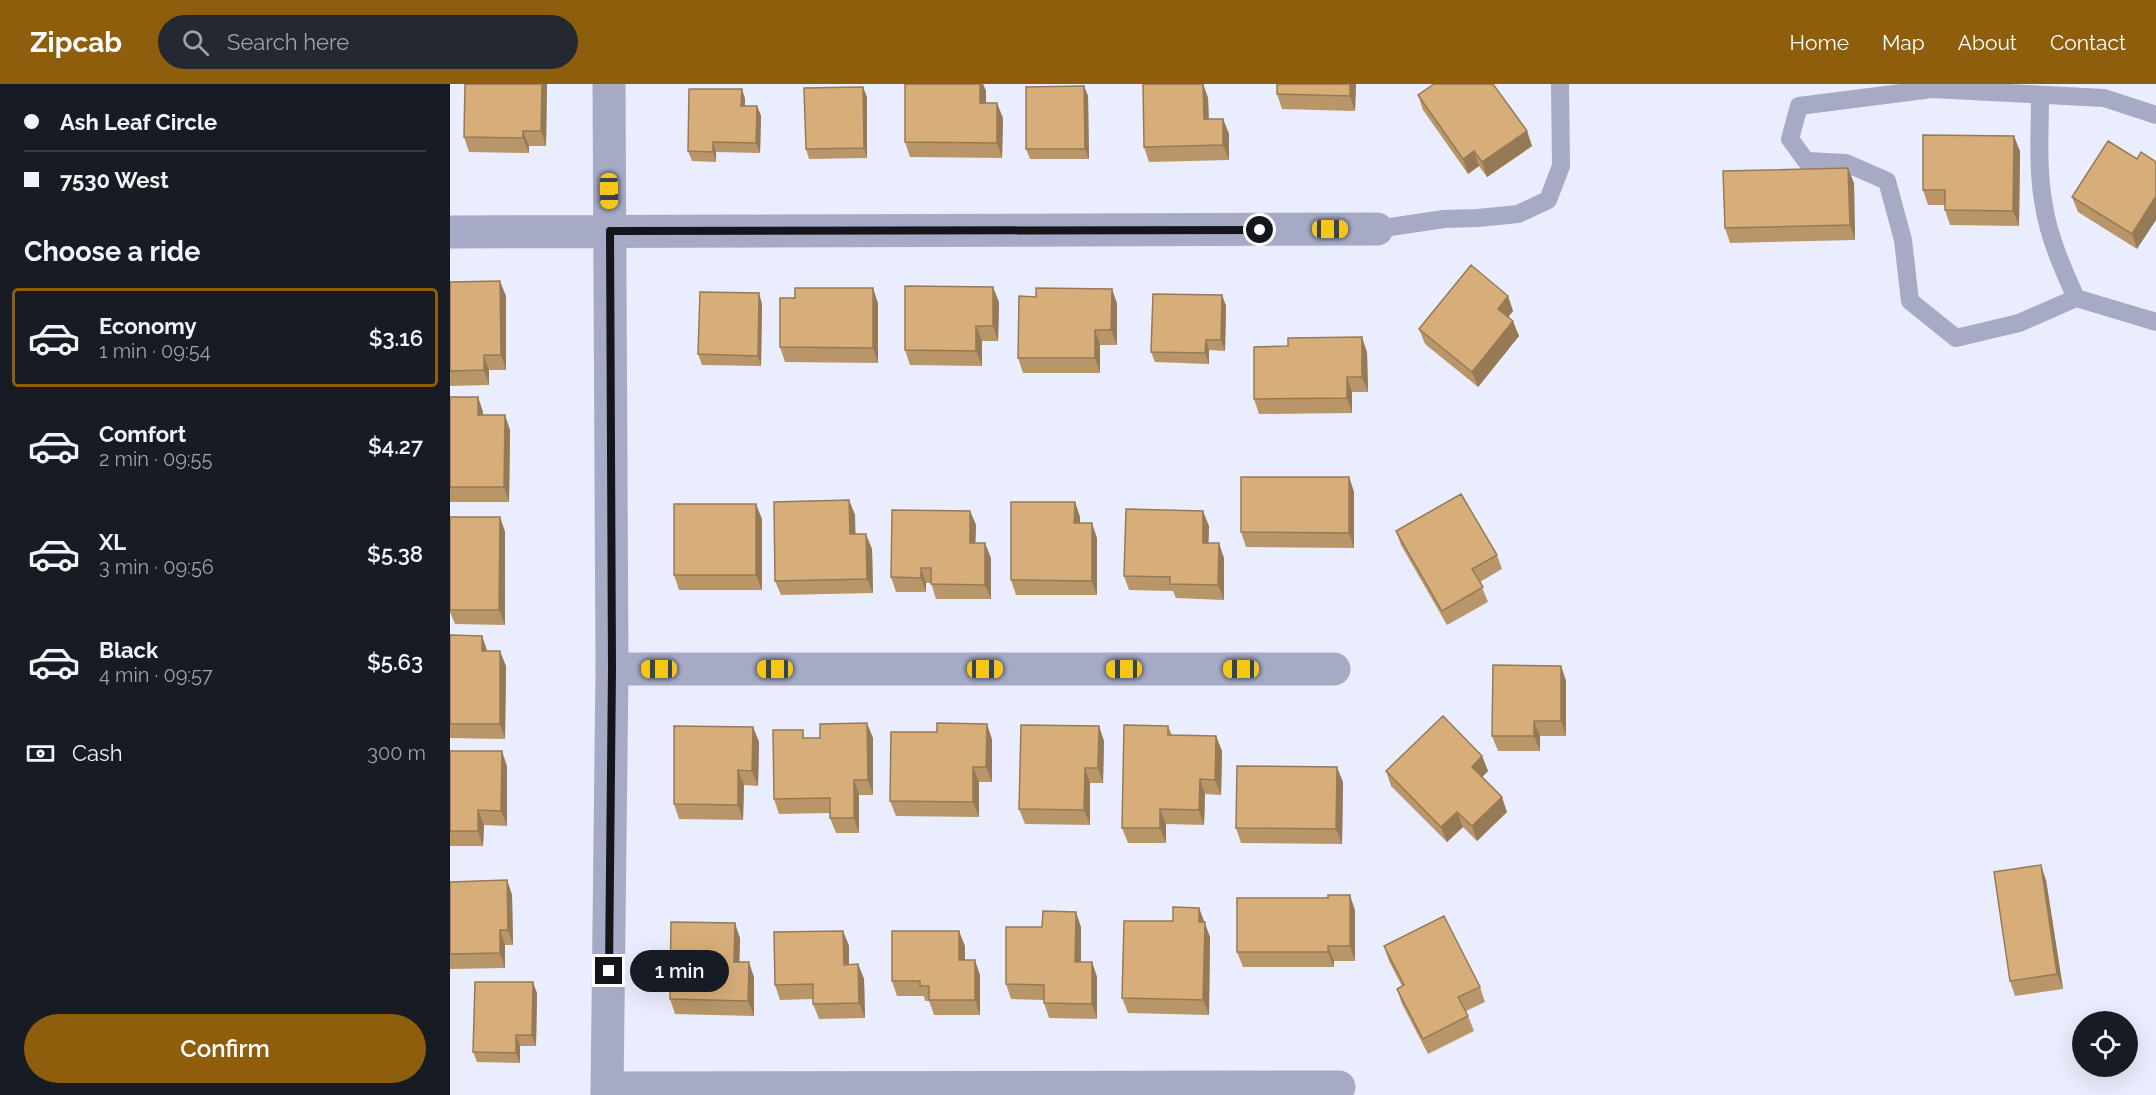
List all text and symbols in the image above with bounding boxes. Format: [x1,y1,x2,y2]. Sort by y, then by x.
search box [158,15,578,69]
text: Zipcab [30,26,122,59]
icon: search [179,26,212,59]
text: Search here [227,29,349,55]
text: Home [1790,30,1849,55]
text: Map [1882,30,1925,55]
text: About [1958,30,2017,55]
text: Contact [2050,30,2126,55]
text: Ash Leaf Circle [60,109,217,135]
text: 7530 West [60,167,169,193]
car [600,173,618,209]
route start [1246,216,1273,243]
car [1312,220,1348,238]
text: Choose a ride [24,236,200,267]
icon: car [27,311,81,365]
text: Economy [99,313,197,339]
text: $3.16 [369,325,423,351]
text: 1 min · 09:54 [99,339,211,363]
icon: car [27,419,81,473]
text: Comfort [99,421,186,447]
text: $4.27 [368,433,423,459]
text: 2 min · 09:55 [99,447,212,471]
icon: car [27,527,81,581]
text: XL [99,529,126,555]
text: $5.38 [367,541,423,567]
text: 3 min · 09:56 [99,555,214,579]
icon: car [27,635,81,689]
text: Black [99,637,158,663]
text: $5.63 [367,649,423,675]
car [641,660,677,678]
car [757,660,793,678]
car [967,660,1003,678]
car [1106,660,1142,678]
car [1223,660,1259,678]
text: 4 min · 09:57 [99,663,213,687]
icon: cash [24,737,57,770]
text: Cash [72,740,123,766]
text: 300 m [367,741,426,765]
callout: 1 min [630,950,729,992]
route end [595,957,622,984]
text: 1 min [655,959,704,983]
map controls [2072,1011,2138,1077]
button: locate [2072,1011,2138,1077]
button: Confirm [24,1014,426,1083]

